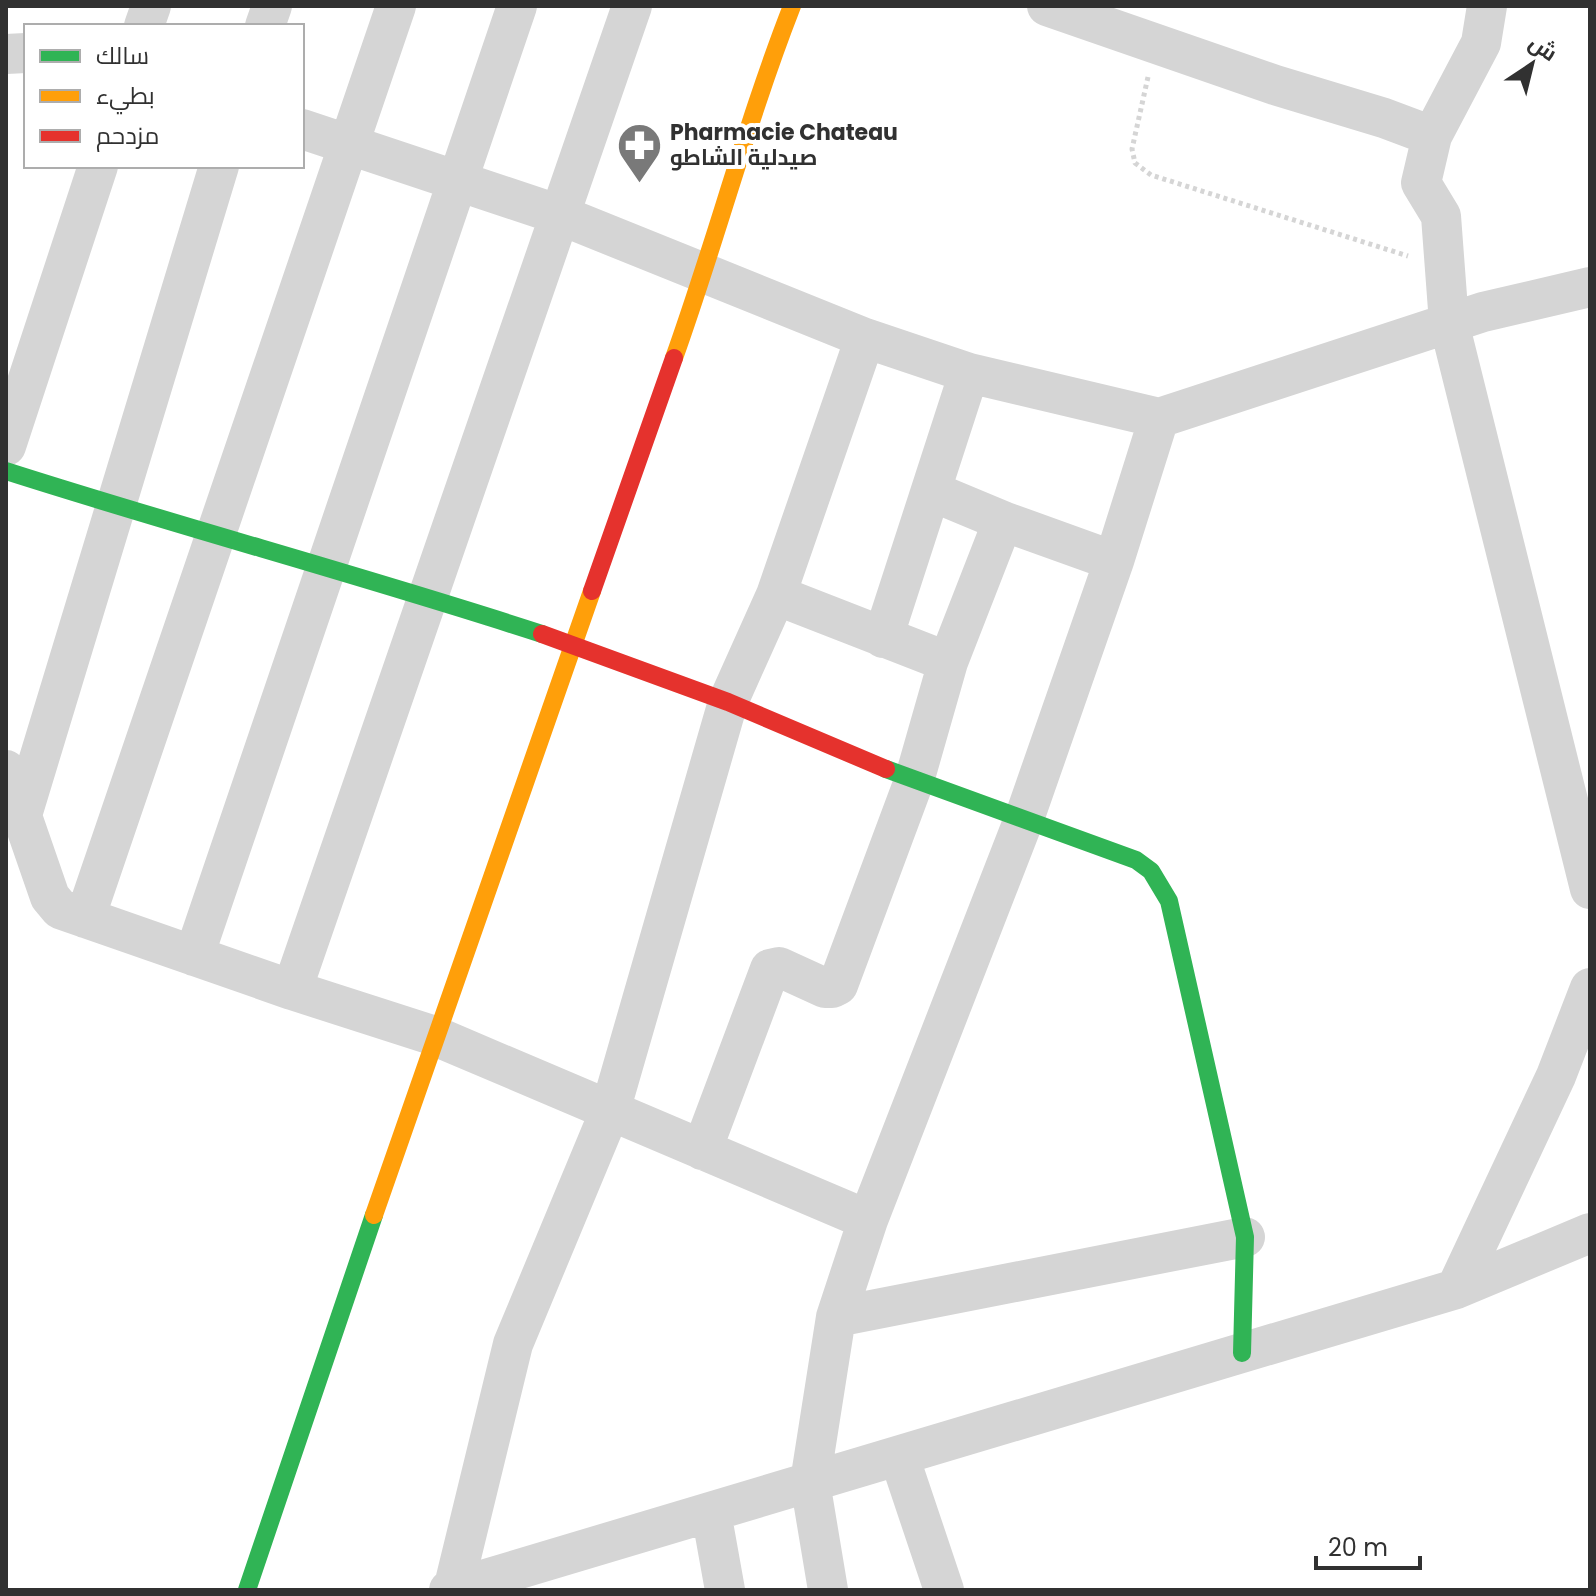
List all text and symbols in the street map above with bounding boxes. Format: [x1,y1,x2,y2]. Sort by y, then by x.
legend [24,24,304,168]
north arrow [1492,24,1572,104]
text: ش [1523,27,1564,69]
text: سالك [96,39,149,72]
text: بطيء [96,79,155,115]
place label: Pharmacie Chateau صيدلية الشاطو [670,117,898,173]
text: مزدحم [96,119,159,152]
pharmacy icon: Pharmacie Chateau صيدلية الشاطو [615,121,663,184]
scale bar [1316,1520,1420,1570]
text: 20 m [1328,1531,1388,1564]

